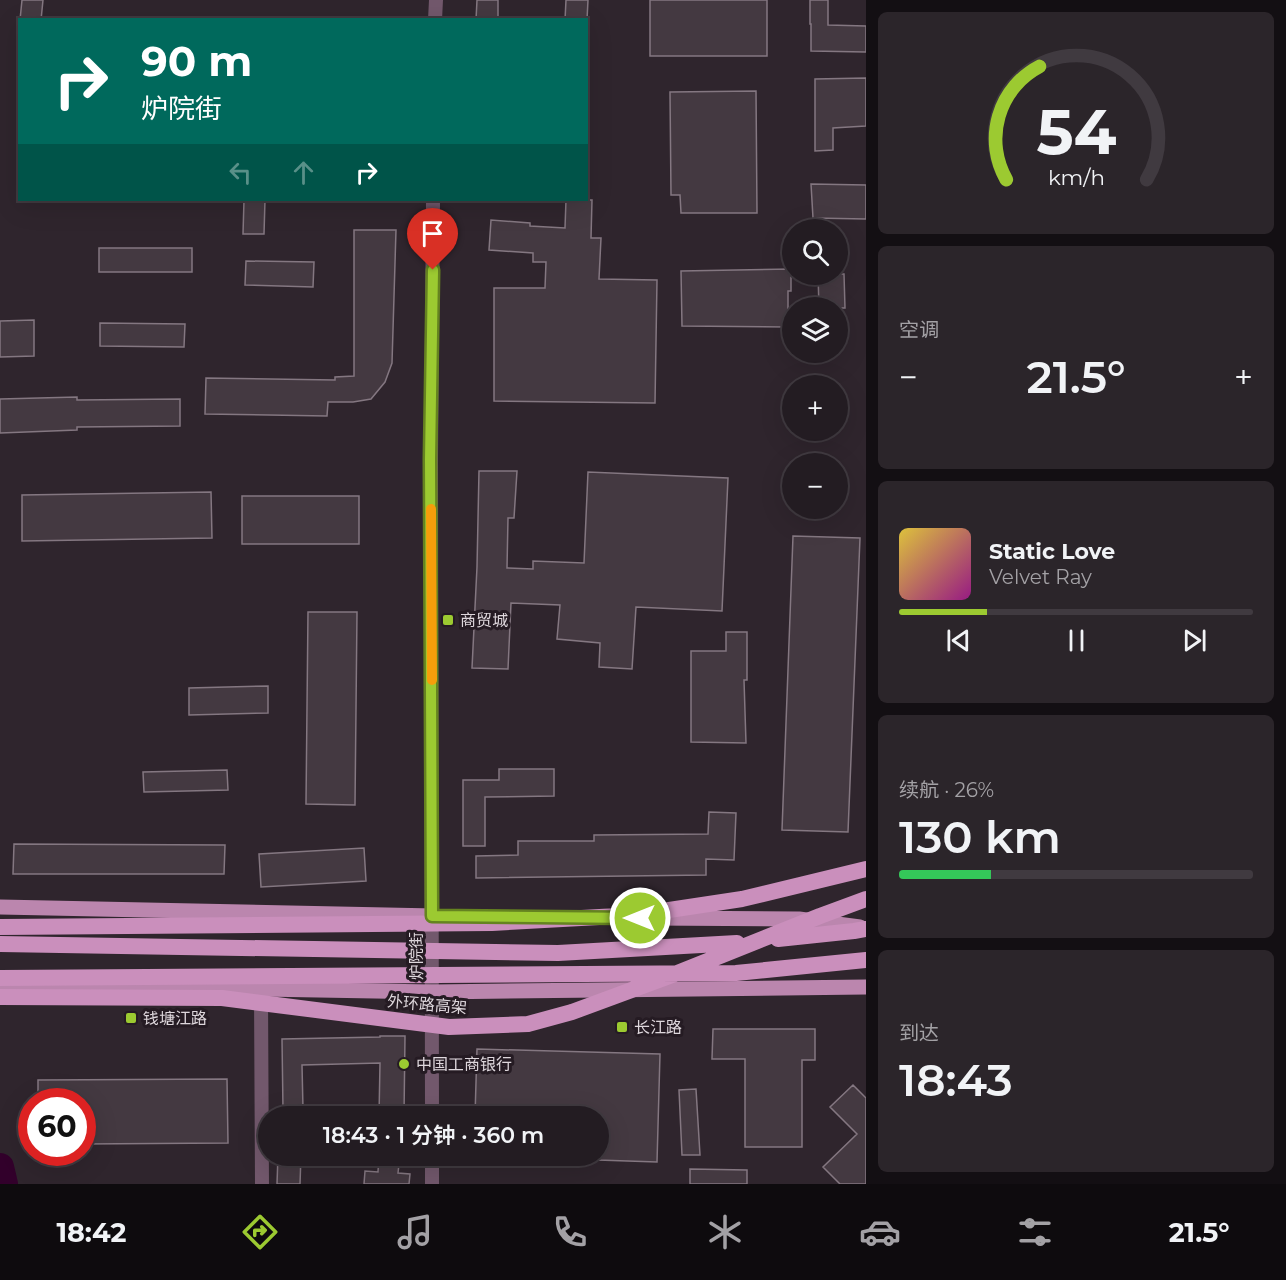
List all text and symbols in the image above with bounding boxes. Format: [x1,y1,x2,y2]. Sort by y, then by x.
text: 90 m [141,35,252,87]
icon: right [42,42,120,120]
text: 炉院街 [141,92,222,125]
text: 54 [1036,94,1116,170]
icon: left [224,156,257,189]
icon: ahead [287,156,320,189]
icon: right [350,156,383,189]
text: km/h [1047,165,1105,191]
pin [407,208,458,270]
icon: arrive [416,217,449,250]
map controls [782,219,848,519]
button: search [782,219,848,285]
button: layers [782,297,848,363]
text: 空调 [899,318,939,342]
text: 21.5° [1026,349,1126,404]
text: − [899,357,918,397]
text: + [1234,357,1253,397]
button: + [782,375,848,441]
button: − [782,453,848,519]
text: Static Love [989,538,1115,565]
text: Velvet Ray [989,565,1092,589]
place label: 商贸城 [460,611,508,630]
marker: 商贸城 [441,613,455,627]
icon: previous [942,624,975,657]
icon: pause [1060,624,1093,657]
icon: next [1178,624,1211,657]
text: 续航 · 26% [899,778,994,802]
text: 130 km [899,809,1061,864]
position arrow [608,886,672,950]
street label: 炉院街 [407,932,426,980]
street label: 外环路高架 [386,992,468,1017]
place label: 钱塘江路 [143,1009,207,1028]
marker: 钱塘江路 [124,1011,138,1025]
place label: 长江路 [634,1018,682,1037]
marker: 长江路 [615,1020,629,1034]
text: 到达 [899,1021,939,1045]
text: 18:43 [899,1052,1013,1107]
place label: 中国工商银行 [416,1055,512,1074]
marker: 中国工商银行 [397,1057,411,1071]
speed limit sign: 60 [18,1088,96,1166]
text: 18:43 · 1 分钟 · 360 m [323,1122,544,1149]
icon: directions [239,1211,281,1253]
icon: music [394,1211,436,1253]
icon: phone [549,1211,591,1253]
icon: climate [704,1211,746,1253]
icon: car [859,1211,901,1253]
icon: filters [1014,1211,1056,1253]
text: 18:42 [56,1216,126,1249]
text: 21.5° [1169,1216,1229,1249]

